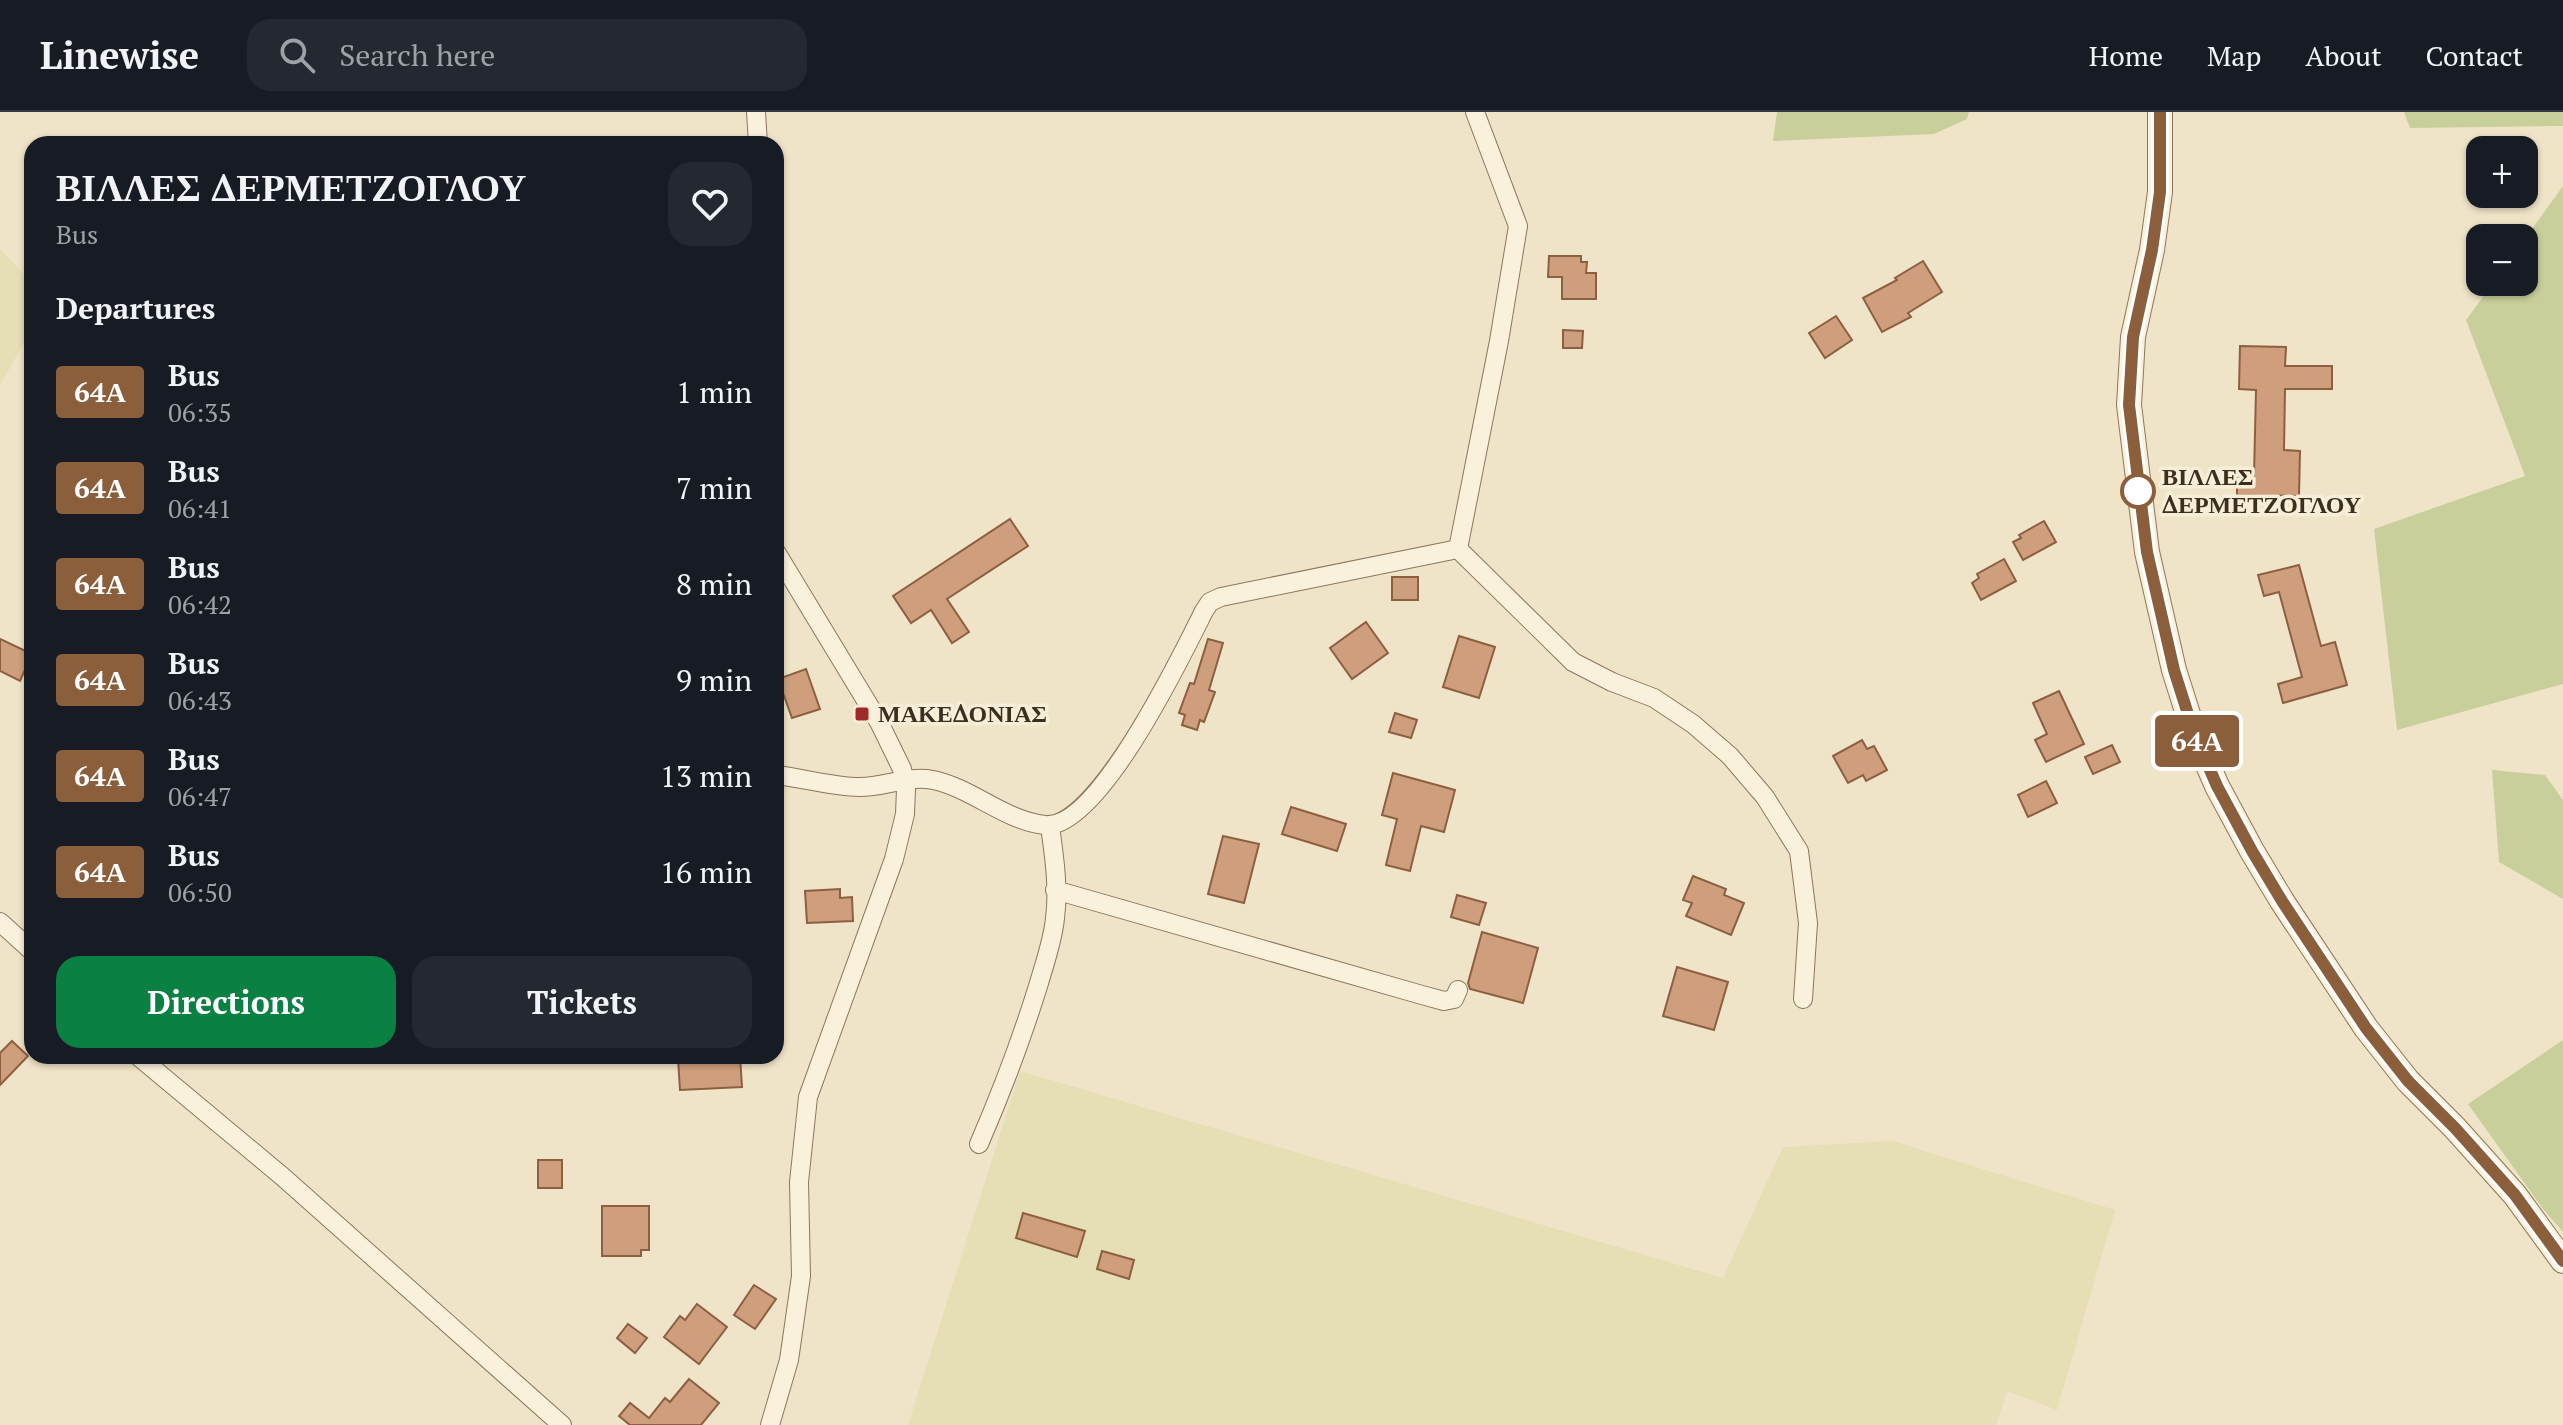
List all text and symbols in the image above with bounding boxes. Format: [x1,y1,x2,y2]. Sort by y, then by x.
search box [247,19,807,91]
text: Linewise [40,30,199,80]
icon: search [275,33,319,77]
text: Search here [339,35,495,75]
text: Home [2089,37,2163,74]
text: Map [2207,37,2261,74]
text: About [2305,37,2382,74]
text: Contact [2426,37,2523,74]
map controls [2466,136,2538,296]
button: + [2466,136,2538,208]
text: ΒΙΛΛΕΣ ΔΕΡΜΕΤΖΟΓΛΟΥ [56,162,526,212]
button: heart [668,162,752,246]
text: Bus [56,217,98,251]
button: − [2466,224,2538,296]
text: Departures [56,288,215,328]
text: Bus [168,355,220,395]
text: 1 min [676,372,752,412]
text: 64Α [74,373,126,410]
text: 06:35 [168,395,232,429]
text: Bus [168,451,220,491]
place label: ΒΙΛΛΕΣ ΔΕΡΜΕΤΖΟΓΛΟΥ [2162,460,2361,520]
text: 7 min [676,468,752,508]
text: 64Α [74,469,126,506]
marker: ΒΙΛΛΕΣ ΔΕΡΜΕΤΖΟΓΛΟΥ [2121,474,2155,508]
text: 06:41 [168,491,232,525]
text: Bus [168,547,220,587]
text: 8 min [676,564,752,604]
text: 64Α [74,565,126,602]
text: 06:42 [168,587,232,621]
text: Bus [168,643,220,683]
text: 9 min [676,660,752,700]
text: 64Α [74,661,126,698]
text: 06:43 [168,683,232,717]
place label: ΜΑΚΕΔΟΝΙΑΣ [878,697,1047,729]
marker: ΜΑΚΕΔΟΝΙΑΣ [853,705,871,723]
line badge: 64Α [2151,715,2243,767]
text: 64Α [2171,722,2223,759]
text: Bus [168,739,220,779]
text: 13 min [660,756,752,796]
text: 64Α [74,757,126,794]
text: 06:47 [168,779,232,813]
text: Bus [168,835,220,875]
text: 16 min [660,852,752,892]
text: 64Α [74,853,126,890]
text: 06:50 [168,875,232,909]
button: Directions [56,956,396,1048]
button: Tickets [412,956,752,1048]

